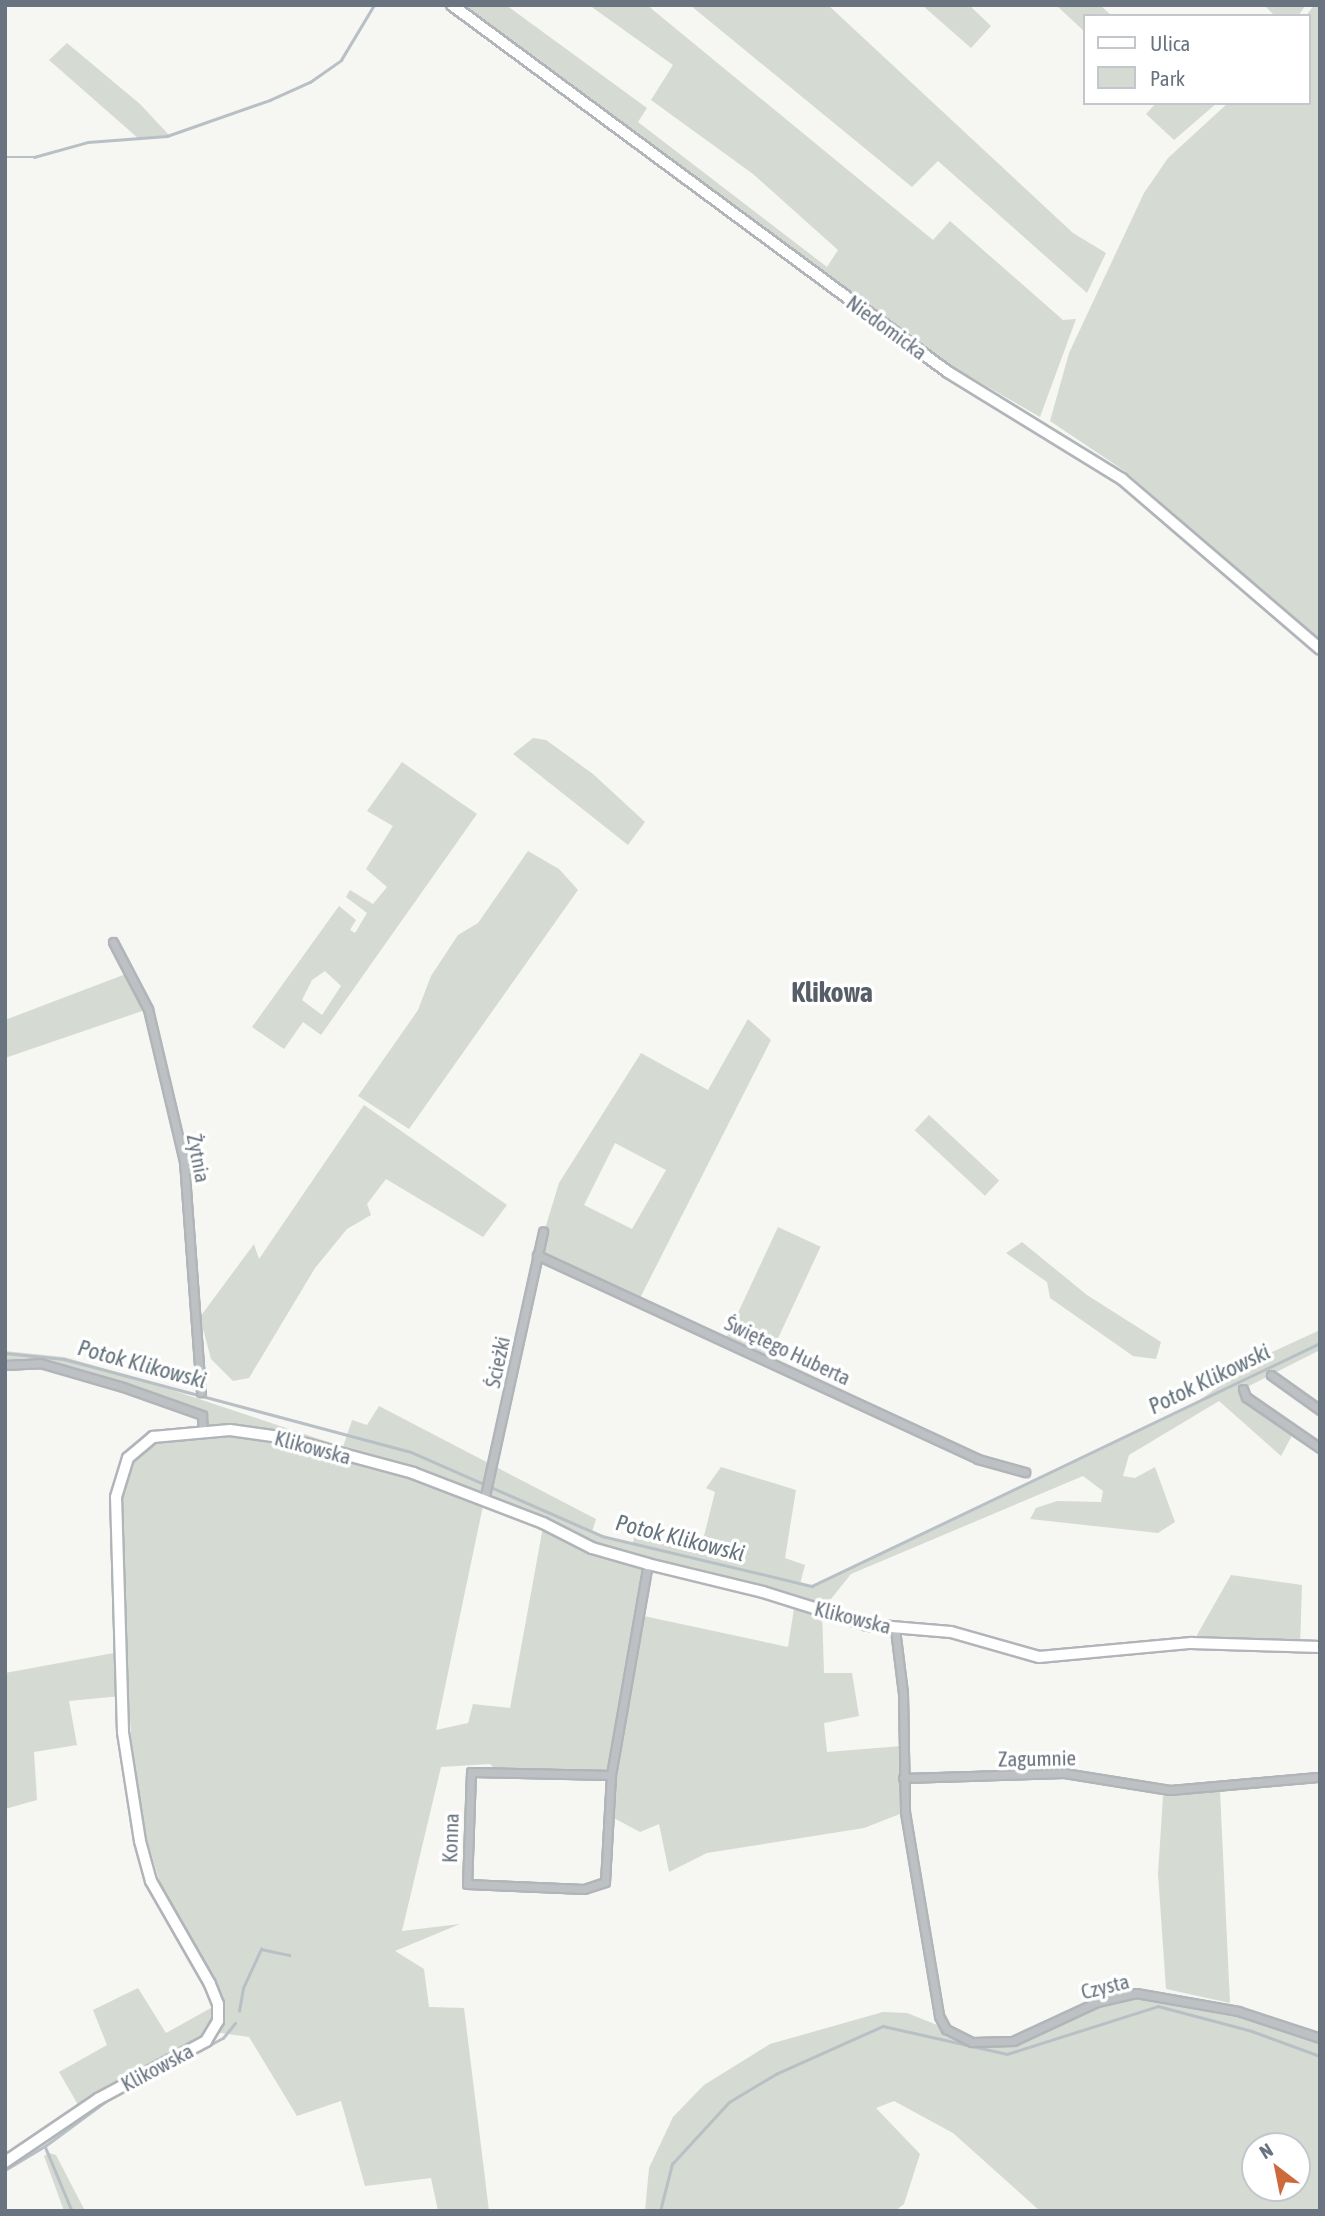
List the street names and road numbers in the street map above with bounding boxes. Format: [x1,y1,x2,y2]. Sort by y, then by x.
street label: Niedomicka [842,289,932,365]
street label: Żytnia [182,1132,216,1184]
street label: Świętego Huberta [721,1310,855,1390]
street label: Ścieżki [479,1334,515,1390]
street label: Klikowska [272,1425,354,1469]
street label: Klikowska [812,1595,894,1639]
street label: Zagumnie [998,1745,1076,1771]
street label: Konna [437,1813,463,1863]
street label: Czysta [1078,1968,1132,2004]
street label: Klikowska [117,2038,197,2096]

